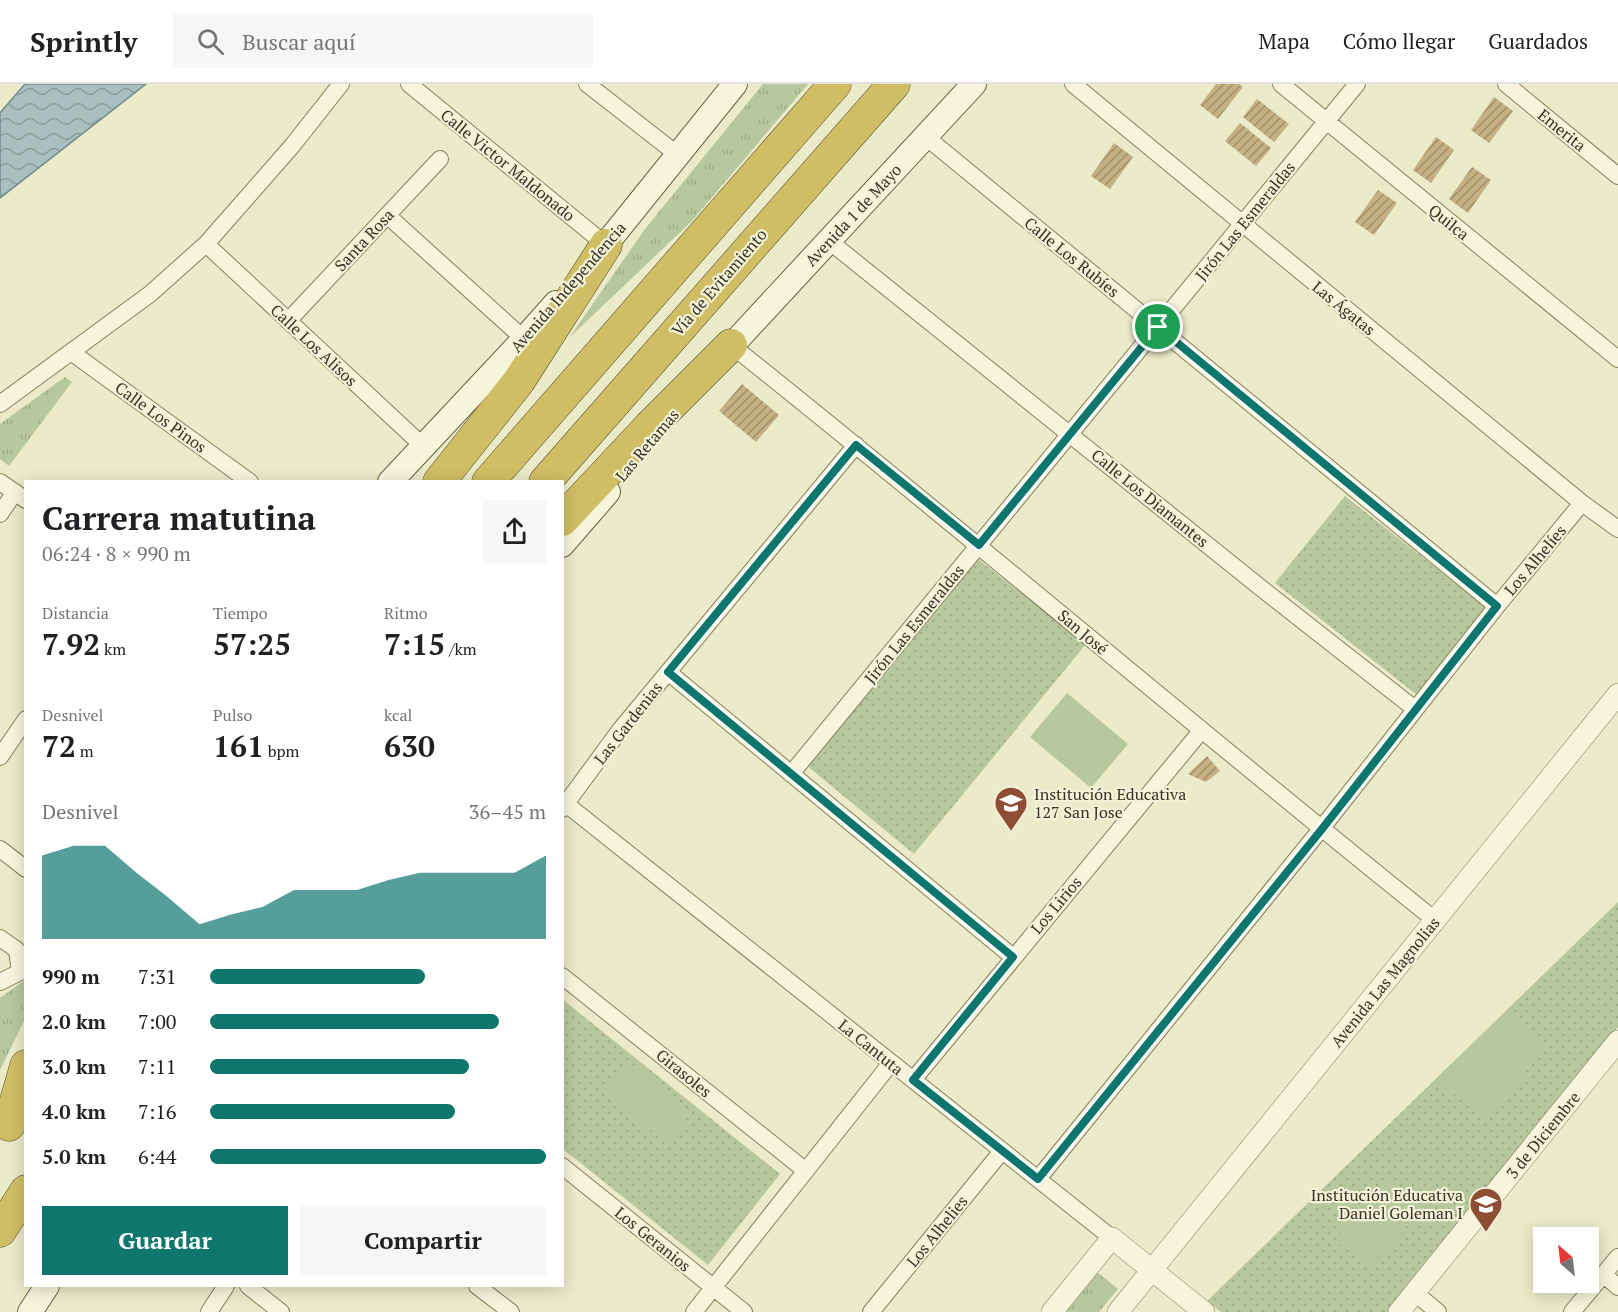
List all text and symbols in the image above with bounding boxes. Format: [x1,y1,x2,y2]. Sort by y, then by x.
search box [173,14,593,68]
text: Sprintly [30,23,137,60]
icon: search [194,25,227,58]
text: Buscar aquí [242,27,356,56]
text: Mapa [1258,27,1310,55]
text: Cómo llegar [1343,27,1455,55]
text: Guardados [1488,27,1588,55]
street label: Calle Victor Maldonado [436,104,580,226]
street label: Emerita [1533,104,1591,156]
street label: Jirón Las Esmeraldas [1190,157,1300,285]
street label: Avenida 1 de Mayo [800,159,906,271]
street label: Quilca [1424,199,1474,245]
street label: Santa Rosa [329,204,399,276]
street label: Calle Los Rubíes [1020,212,1124,302]
street label: Avenida Independencia [505,217,631,357]
street label: Vía de Evitamiento [666,224,772,340]
street label: Las Ágatas [1308,276,1380,340]
street label: Calle Los Alisos [266,299,362,391]
pin [1132,301,1183,352]
icon: arrive [1141,310,1174,343]
street label: Calle Los Pinos [111,376,211,458]
street label: Las Retamas [610,404,684,486]
street label: Calle Los Diamantes [1087,444,1213,552]
text: Carrera matutina [42,496,316,539]
button: share [483,500,546,563]
street label: Los Alhelíes [1499,520,1571,600]
text: 06:24 · 8 × 990 m [42,540,191,567]
street label: Jirón Las Esmeraldas [859,560,969,688]
text: Distancia [42,602,109,624]
text: Tiempo [213,602,267,624]
text: Ritmo [384,602,428,624]
street label: San José [1053,605,1113,659]
text: 7.92 [42,624,100,664]
text: 57:25 [213,624,291,664]
text: 7:15 [384,624,445,664]
text: km [100,638,126,660]
text: /km [445,638,477,660]
street label: Las Gardenias [589,677,667,769]
text: Desnivel [42,704,103,726]
text: Pulso [213,704,252,726]
text: kcal [384,704,412,726]
text: 72 [42,726,76,766]
text: 161 [213,726,264,766]
text: 630 [384,726,435,766]
text: m [76,740,94,762]
text: bpm [264,740,299,762]
place label: Institución Educativa 127 San Jose [1034,783,1186,823]
school or university icon: Institución Educativa 127 San Jose [993,785,1029,832]
text: Desnivel [42,798,119,825]
text: 36–45 m [469,798,546,825]
street label: Los Lirios [1025,872,1087,938]
street label: Avenida Las Magnolias [1326,912,1445,1052]
text: 990 m [42,963,100,990]
text: 7:31 [138,963,177,990]
text: 2.0 km [42,1008,106,1035]
text: 7:00 [138,1008,177,1035]
street label: La Cantuta [834,1014,908,1080]
street label: Girasoles [652,1044,716,1102]
text: 3.0 km [42,1053,106,1080]
text: 7:11 [138,1053,177,1080]
street label: 3 de Diciembre [1501,1087,1585,1183]
text: 4.0 km [42,1098,106,1125]
text: 7:16 [138,1098,177,1125]
text: 5.0 km [42,1143,106,1170]
text: 6:44 [138,1143,177,1170]
place label: Institución Educativa Daniel Goleman I [1311,1184,1463,1224]
school or university icon: Institución Educativa Daniel Goleman I [1468,1186,1504,1233]
street label: Los Alhelies [901,1191,973,1271]
street label: Los Geranios [610,1202,696,1276]
button: Guardar [42,1206,288,1275]
button: Compartir [300,1206,546,1275]
north arrow [1533,1227,1599,1293]
map controls [1533,1227,1599,1293]

